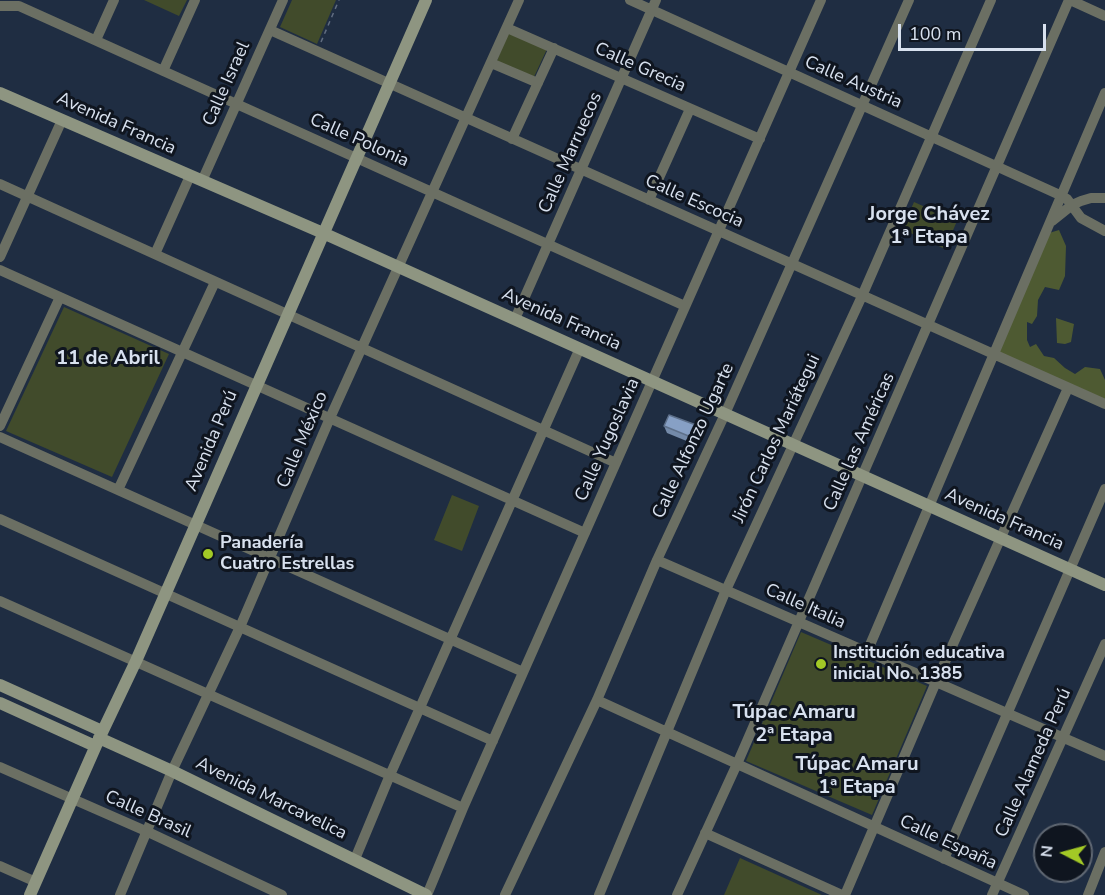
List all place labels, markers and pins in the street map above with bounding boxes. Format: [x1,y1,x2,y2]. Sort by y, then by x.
place label: Panadería Cuatro Estrellas [220,533,354,576]
marker: Panadería Cuatro Estrellas [201,547,215,561]
place label: Institución educativa inicial No. 1385 [833,643,1005,686]
marker: Institución educativa inicial No. 1385 [814,657,828,671]

